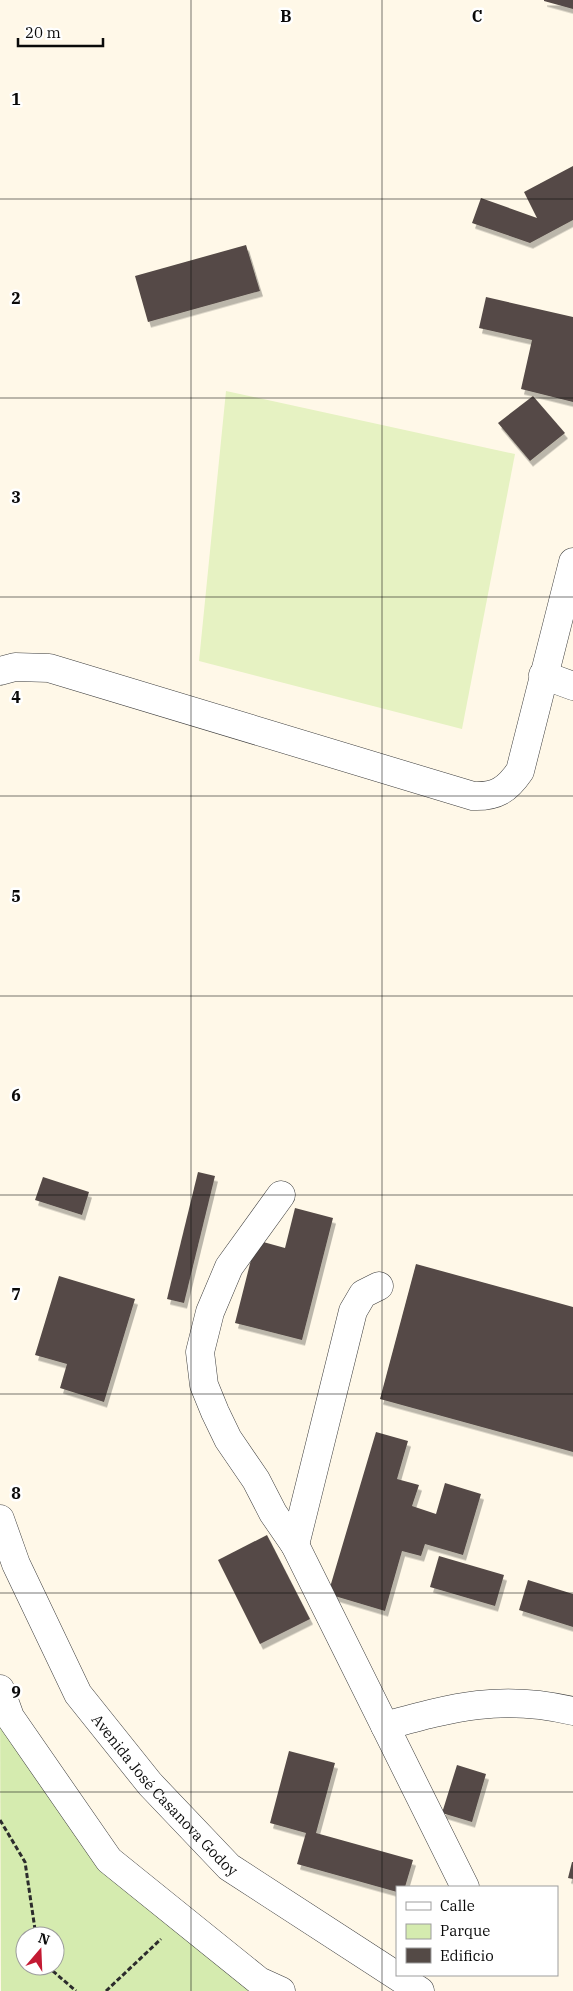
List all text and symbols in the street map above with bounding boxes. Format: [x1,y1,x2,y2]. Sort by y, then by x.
text: B [280,6,292,26]
text: C [472,6,482,26]
scale bar [18,15,102,47]
text: 20 m [25,23,61,42]
text: 1 [11,89,21,109]
text: 2 [11,288,21,308]
text: 3 [11,487,21,507]
text: 4 [11,687,21,707]
text: 5 [11,886,21,906]
text: 6 [11,1085,21,1105]
text: 7 [11,1284,21,1304]
text: 8 [11,1483,21,1503]
text: 9 [11,1682,21,1702]
street label: Avenida José Casanova Godoy [88,1710,242,1880]
legend [396,1886,558,1976]
text: Calle [440,1896,475,1915]
text: Parque [440,1921,490,1940]
north arrow [15,1926,65,1976]
text: N [36,1928,52,1949]
text: Edificio [440,1946,494,1965]

